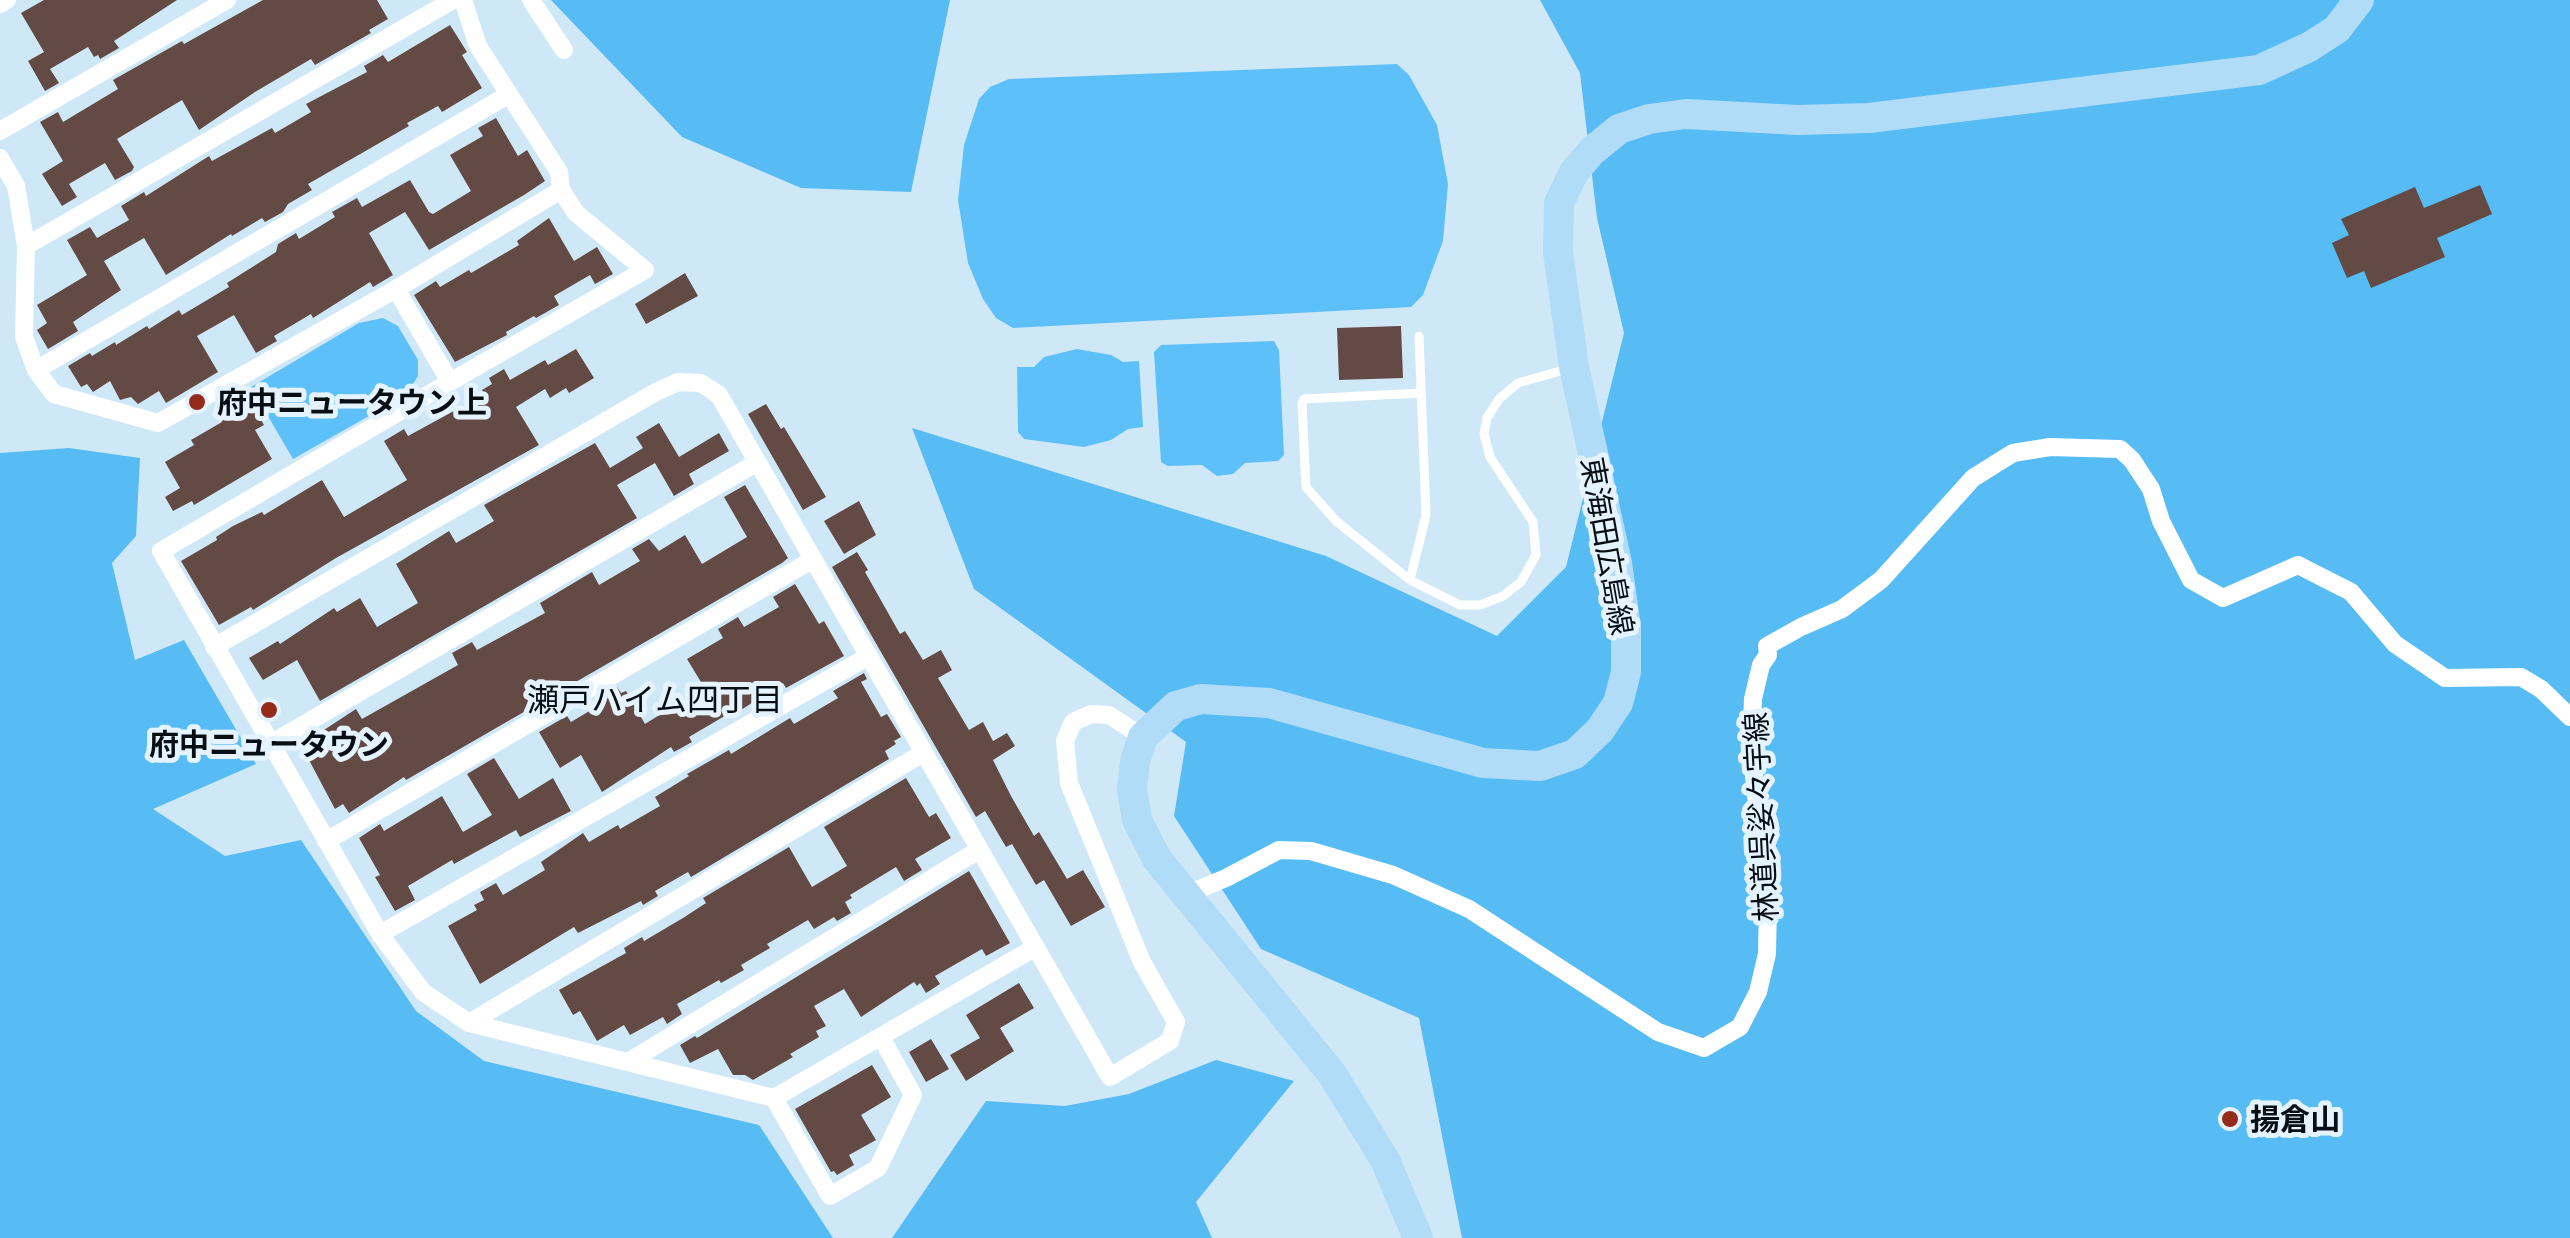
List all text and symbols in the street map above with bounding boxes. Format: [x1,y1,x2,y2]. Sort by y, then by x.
place label: 府中ニュータウン上 [217,384,487,420]
marker: 府中ニュータウン上 [186,391,208,413]
street label: 東海田広島線 [1575,454,1641,638]
district label: 瀬戸ハイム四丁目 [527,680,783,718]
marker: 府中ニュータウン [258,699,280,721]
street label: 林道呉娑々宇線 [1737,711,1783,923]
place label: 府中ニュータウン [149,726,389,762]
place label: 揚倉山 [2250,1101,2340,1137]
marker: 揚倉山 [2219,1108,2241,1130]

